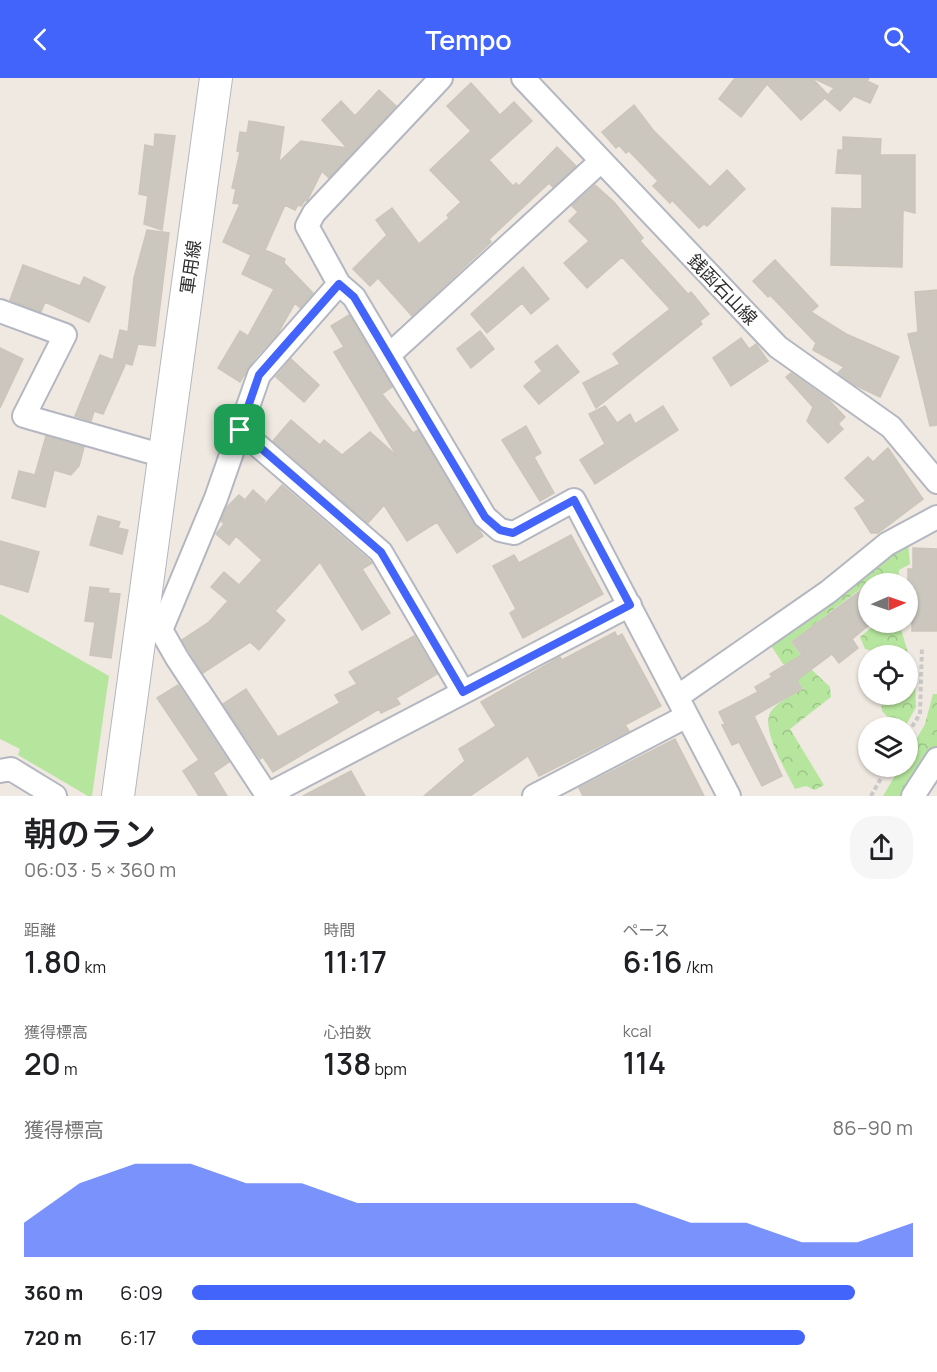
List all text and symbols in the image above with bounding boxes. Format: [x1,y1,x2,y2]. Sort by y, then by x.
text: Tempo [425,21,512,58]
icon: back [24,23,57,56]
icon: search [880,23,913,56]
street label: 軍用線 [174,239,206,295]
street label: 銭函石山線 [683,248,763,330]
pin [214,404,265,455]
icon: arrive [223,413,256,446]
north arrow [858,573,918,633]
map controls [858,573,918,777]
button: locate [858,645,918,705]
button: layers [858,717,918,777]
text: 朝のラン [24,811,156,856]
button: share [850,816,913,879]
text: 06:03 · 5 × 360 m [24,856,176,883]
text: 距離 [24,919,56,941]
text: 時間 [323,919,355,941]
text: ペース [623,919,670,941]
text: 1.80 [24,941,81,982]
text: 11:17 [323,941,387,982]
text: 6:16 [623,941,682,982]
text: km [81,956,106,978]
text: /km [682,956,713,978]
text: kcal [623,1020,652,1042]
text: 獲得標高 [24,1021,88,1043]
text: 心拍数 [323,1021,371,1043]
text: 114 [623,1042,666,1083]
text: 20 [24,1043,61,1084]
text: 138 [323,1043,371,1084]
text: m [61,1058,78,1080]
text: bpm [371,1058,407,1080]
text: 86–90 m [833,1114,913,1141]
text: 獲得標高 [24,1116,104,1143]
text: 360 m [24,1279,83,1306]
text: 6:09 [120,1279,163,1306]
text: 720 m [24,1324,82,1351]
text: 6:17 [120,1324,156,1351]

